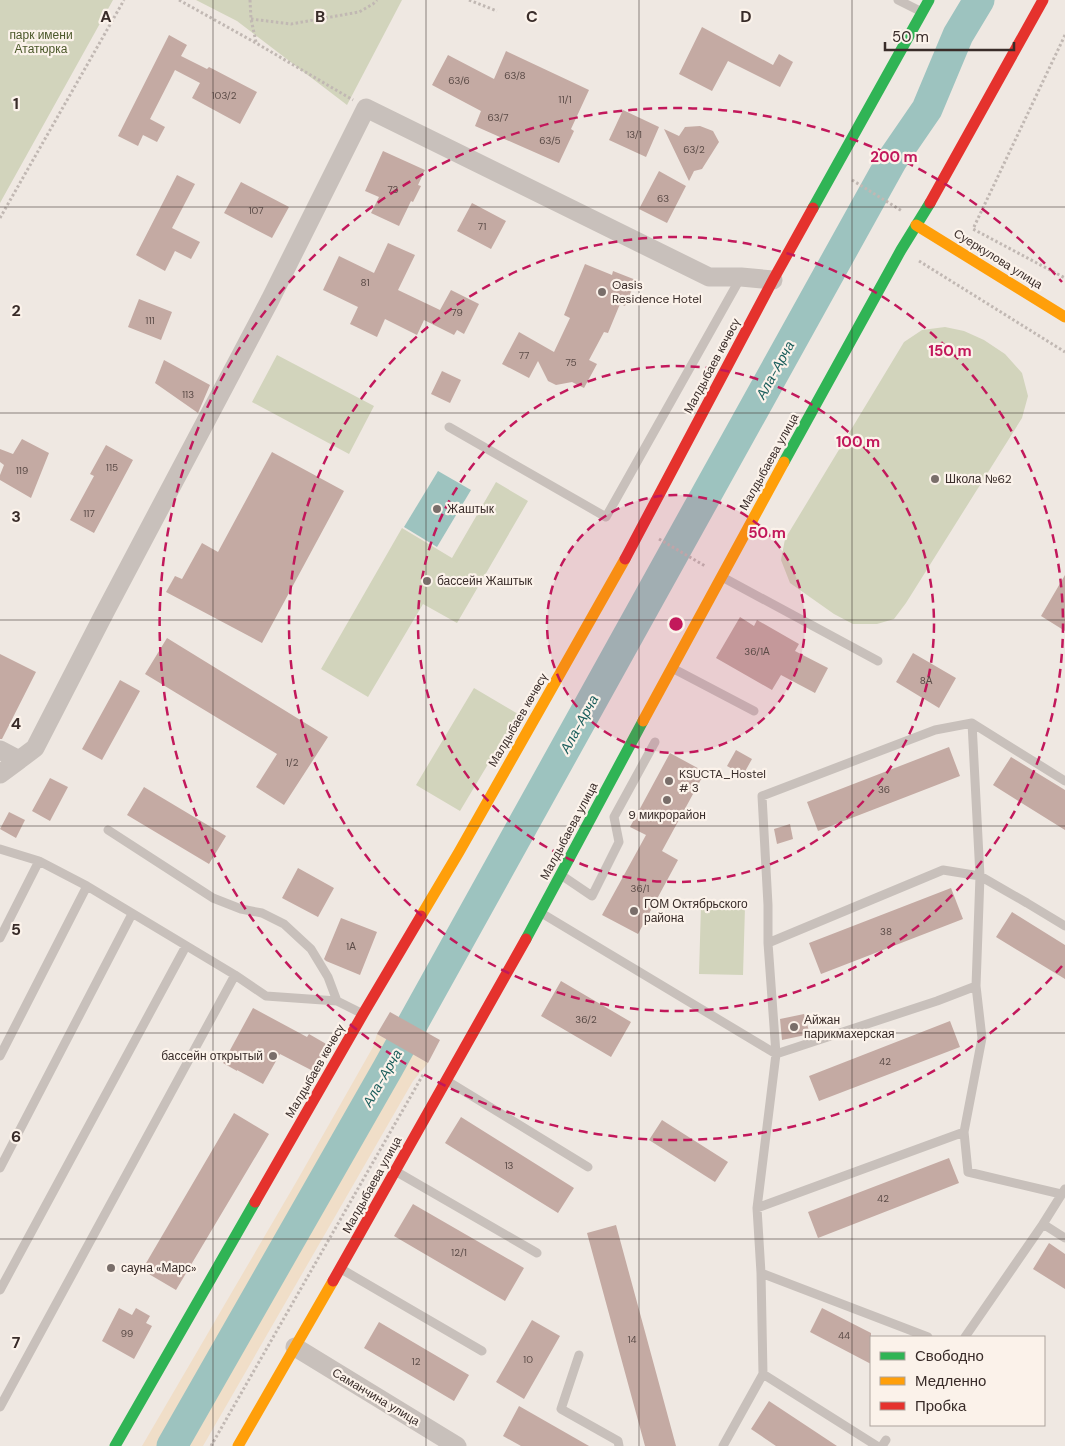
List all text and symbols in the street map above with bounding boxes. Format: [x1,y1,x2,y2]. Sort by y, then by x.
text: A [100,6,112,27]
text: B [315,6,325,27]
text: C [526,6,538,27]
text: D [740,6,752,27]
scale bar [885,20,1014,52]
park label: парк имени Ататюрка [9,27,73,57]
text: 50 m [892,27,929,47]
house number: 63/8 [504,69,526,82]
house number: 63/6 [448,74,470,87]
house number: 103/2 [211,89,237,102]
text: 1 [13,93,19,114]
house number: 11/1 [558,93,572,106]
house number: 63/7 [488,111,508,124]
house number: 13/1 [626,128,642,141]
house number: 63/5 [539,134,561,147]
house number: 63/2 [683,143,705,156]
text: 200 m [870,147,918,167]
house number: 73 [388,183,399,196]
house number: 63 [657,192,669,205]
house number: 107 [248,204,264,217]
house number: 71 [478,220,486,233]
street label: Суеркулова улица [951,225,1046,293]
house number: 81 [361,276,370,289]
place label: Oasis Residence Hotel [612,277,702,307]
marker: Oasis Residence Hotel [596,286,608,298]
text: 2 [11,300,21,321]
house number: 79 [451,306,463,319]
house number: 111 [145,314,155,327]
street label: Малдыбаев көчөсү [680,316,744,416]
water label: Ала-Арча [751,338,798,403]
text: 150 m [929,341,972,361]
house number: 77 [519,349,529,362]
house number: 75 [565,356,577,369]
house number: 113 [182,388,194,401]
street label: Малдыбаева улица [736,410,802,513]
text: 100 m [836,432,880,452]
house number: 115 [106,461,118,474]
house number: 119 [16,464,28,477]
place label: Школа №62 [945,471,1012,487]
marker: Школа №62 [929,473,941,485]
place label: Жаштык [447,501,495,517]
marker: Жаштык [431,503,443,515]
text: 3 [11,506,21,527]
house number: 117 [83,507,95,520]
text: 50 m [748,523,786,543]
place label: бассейн Жаштык [437,573,533,589]
marker: бассейн Жаштык [421,575,433,587]
centre of rings [667,615,685,633]
house number: 36/1А [744,645,770,658]
street label: Малдыбаев көчөсү [485,670,551,770]
house number: 8А [920,674,933,687]
water label: Ала-Арча [555,692,602,757]
text: 4 [11,713,21,734]
house number: 1/2 [286,756,299,769]
place label: KSUCTA_Hostel # 3 [679,766,766,796]
marker: KSUCTA_Hostel # 3 [663,775,675,787]
street label: Малдыбаева улица [536,779,602,883]
house number: 36 [878,783,890,796]
marker: 9 микрорайон [661,794,673,806]
place label: 9 микрорайон [628,807,706,823]
house number: 36/1 [631,882,649,895]
place label: ГОМ Октябрьского района [644,896,748,926]
marker: ГОМ Октябрьского района [628,905,640,917]
text: 5 [11,919,21,940]
house number: 38 [880,925,892,938]
house number: 1А [346,940,356,953]
place label: Айжан парикмахерская [804,1012,895,1042]
house number: 36/2 [575,1013,597,1026]
street label: Малдыбаев көчөсү [282,1021,348,1121]
marker: Айжан парикмахерская [788,1021,800,1033]
water label: Ала-Арча [358,1046,406,1111]
place label: бассейн открытый [161,1048,263,1064]
marker: бассейн открытый [267,1050,279,1062]
house number: 42 [879,1055,891,1068]
text: 6 [11,1126,21,1147]
street label: Малдыбаева улица [339,1133,405,1236]
house number: 13 [504,1159,514,1172]
house number: 42 [877,1192,889,1205]
house number: 12/1 [451,1246,467,1259]
place label: сауна «Марс» [121,1260,196,1276]
marker: сауна «Марс» [105,1262,117,1274]
house number: 99 [121,1327,133,1340]
house number: 44 [838,1329,850,1342]
text: 7 [12,1332,21,1353]
house number: 14 [627,1333,637,1346]
legend [870,1336,1045,1426]
text: Свободно [915,1346,984,1366]
house number: 10 [523,1353,533,1366]
house number: 12 [412,1355,421,1368]
street label: Саманчина улица [329,1365,423,1430]
text: Медленно [915,1371,986,1391]
text: Пробка [915,1396,967,1416]

